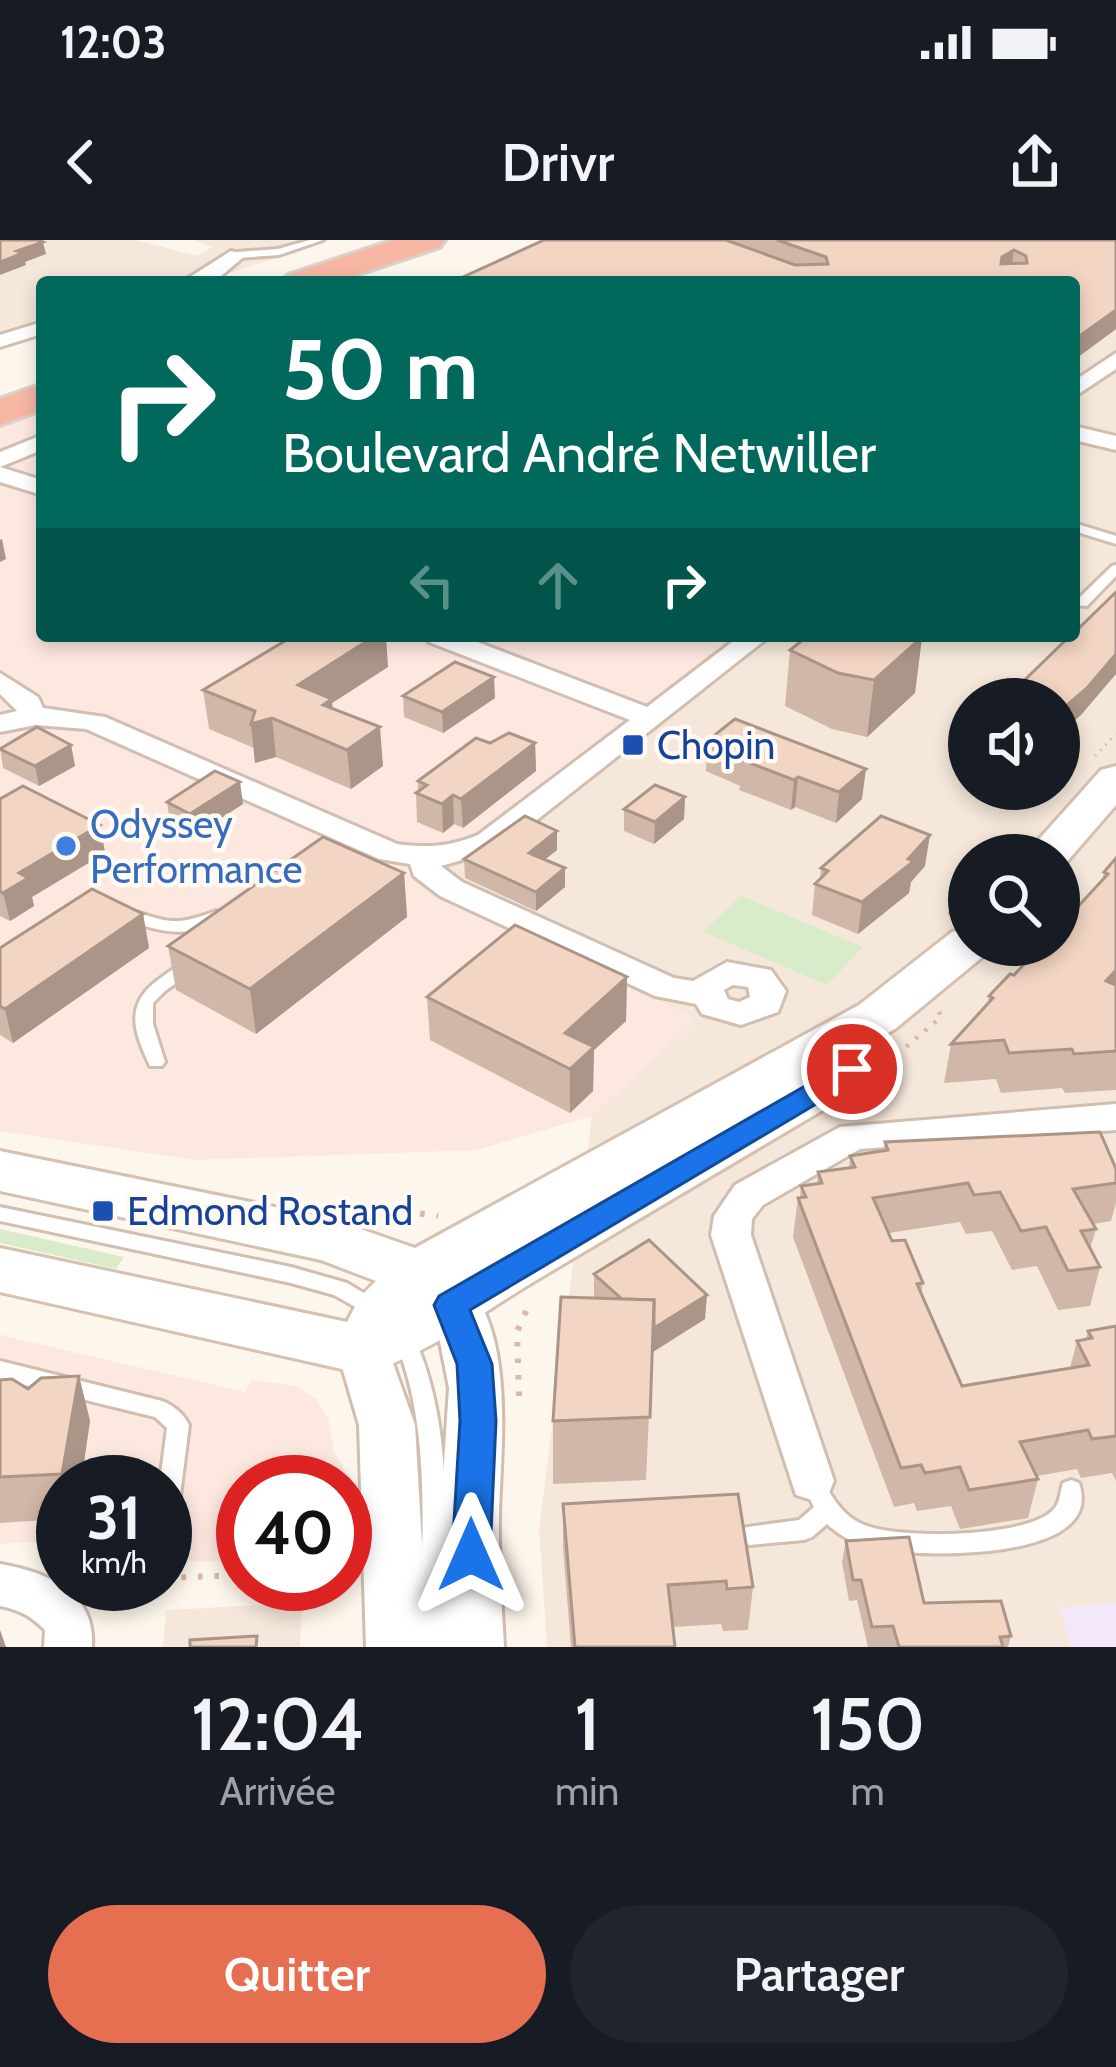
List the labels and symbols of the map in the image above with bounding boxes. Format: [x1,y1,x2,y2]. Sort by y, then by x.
place label: Chopin [657,721,775,769]
marker: Chopin [620,732,646,758]
place label: Odyssey Performance [90,800,303,893]
marker: Odyssey Performance [53,833,79,859]
pin [801,1018,903,1120]
place label: Edmond Rostand [127,1187,413,1235]
marker: Edmond Rostand [90,1198,116,1224]
speed limit sign: 40 [216,1455,372,1611]
position arrow [408,1492,534,1618]

